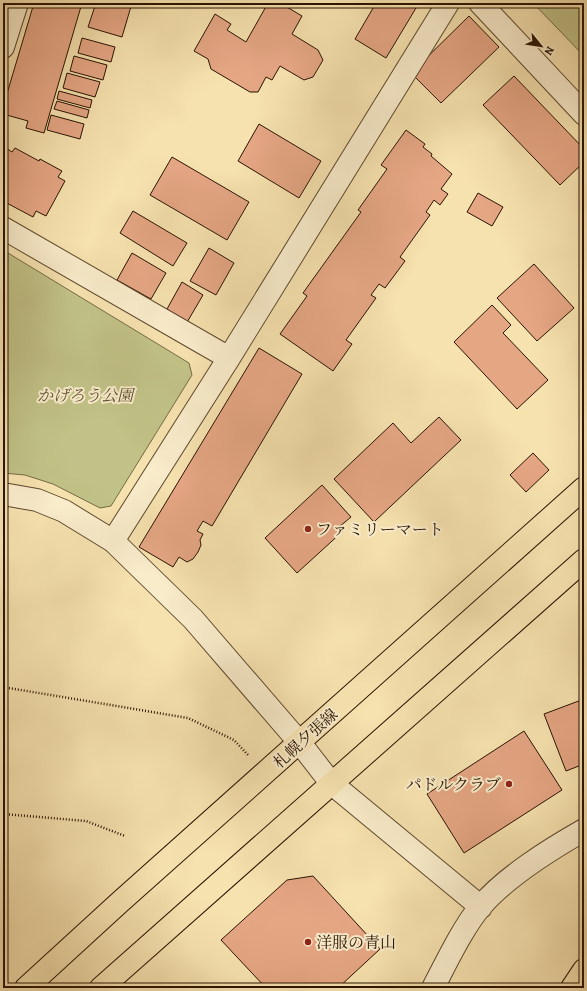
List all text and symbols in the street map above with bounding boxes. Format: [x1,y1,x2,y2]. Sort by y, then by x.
north arrow [521,26,561,66]
text: N [541,44,558,58]
park label: かげろう公園 [37,385,136,407]
place label: ファミリーマート [316,519,444,541]
marker: ファミリーマート [303,524,313,534]
street label: 札幌夕張線 [269,704,343,774]
place label: パドルクラブ [406,774,501,796]
marker: パドルクラブ [504,779,514,789]
place label: 洋服の青山 [316,932,396,954]
marker: 洋服の青山 [303,937,313,947]

